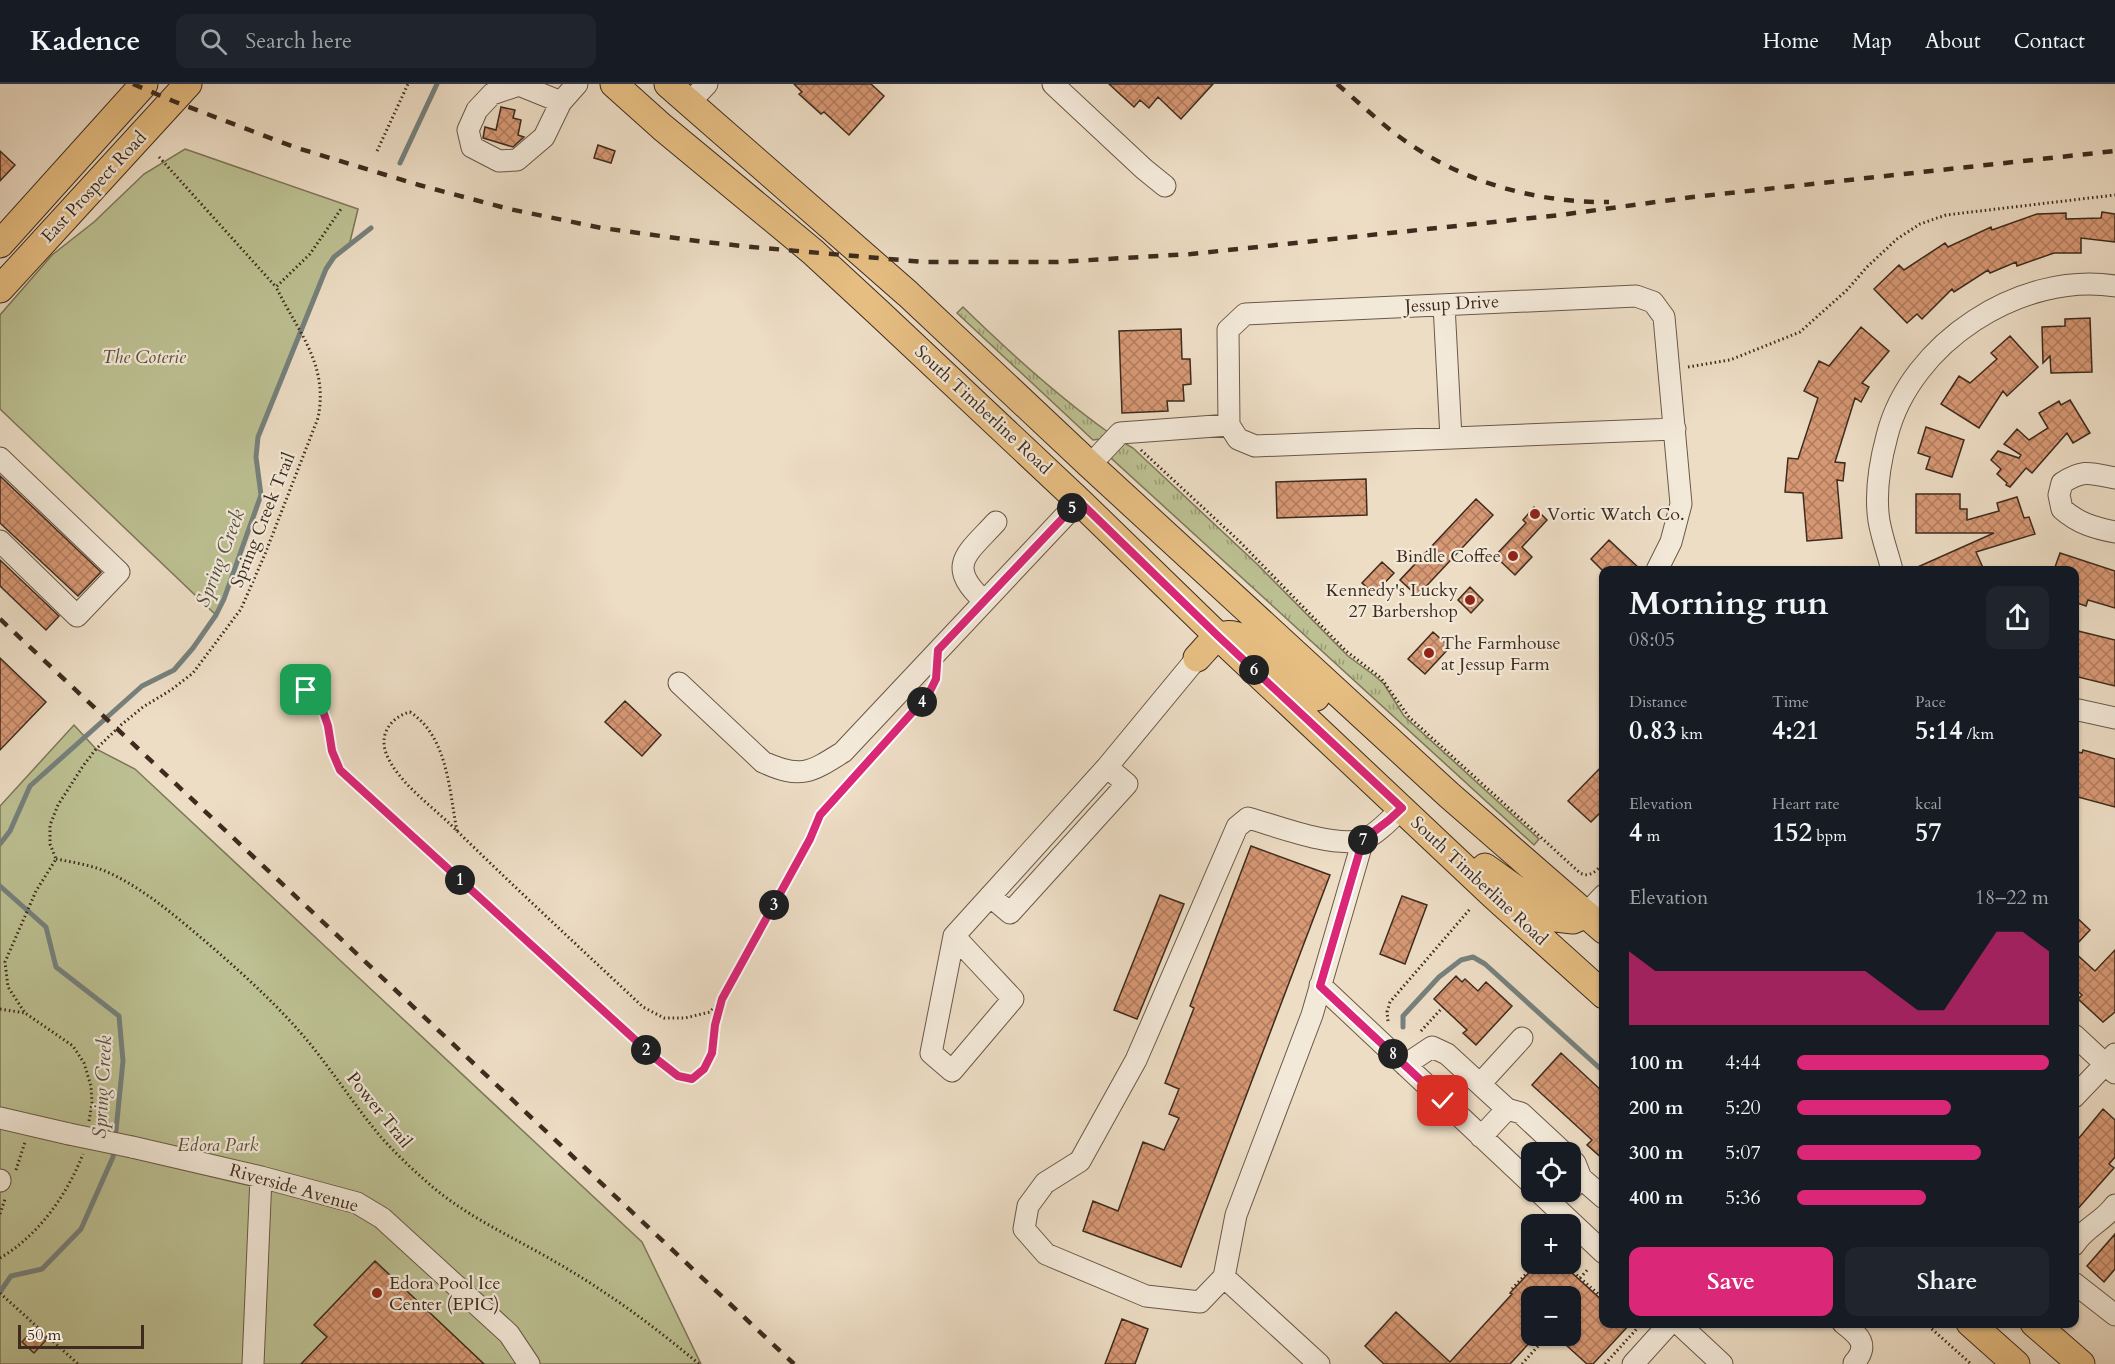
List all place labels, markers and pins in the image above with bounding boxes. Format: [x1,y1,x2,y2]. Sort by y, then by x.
pin: 5 [1057,493,1087,523]
place label: Vortic Watch Co. [1547,502,1685,527]
marker: Vortic Watch Co. [1528,507,1542,521]
place label: Bindle Coffee [1396,544,1501,569]
marker: Bindle Coffee [1506,549,1520,563]
place label: Kennedy's Lucky 27 Barbershop [1326,578,1458,624]
marker: Kennedy's Lucky 27 Barbershop [1463,593,1477,607]
place label: The Farmhouse at Jessup Farm [1441,631,1561,677]
marker: The Farmhouse at Jessup Farm [1422,646,1436,660]
pin: 6 [1239,655,1269,685]
pin [280,664,331,715]
pin: 4 [907,687,937,717]
pin: 7 [1348,825,1378,855]
pin: 1 [445,865,475,895]
pin: 3 [759,890,789,920]
pin: 2 [631,1035,661,1065]
pin: 8 [1378,1039,1408,1069]
pin [1417,1075,1468,1126]
place label: Edora Pool Ice Center (EPIC) [389,1271,501,1317]
marker: Edora Pool Ice Center (EPIC) [370,1286,384,1300]

